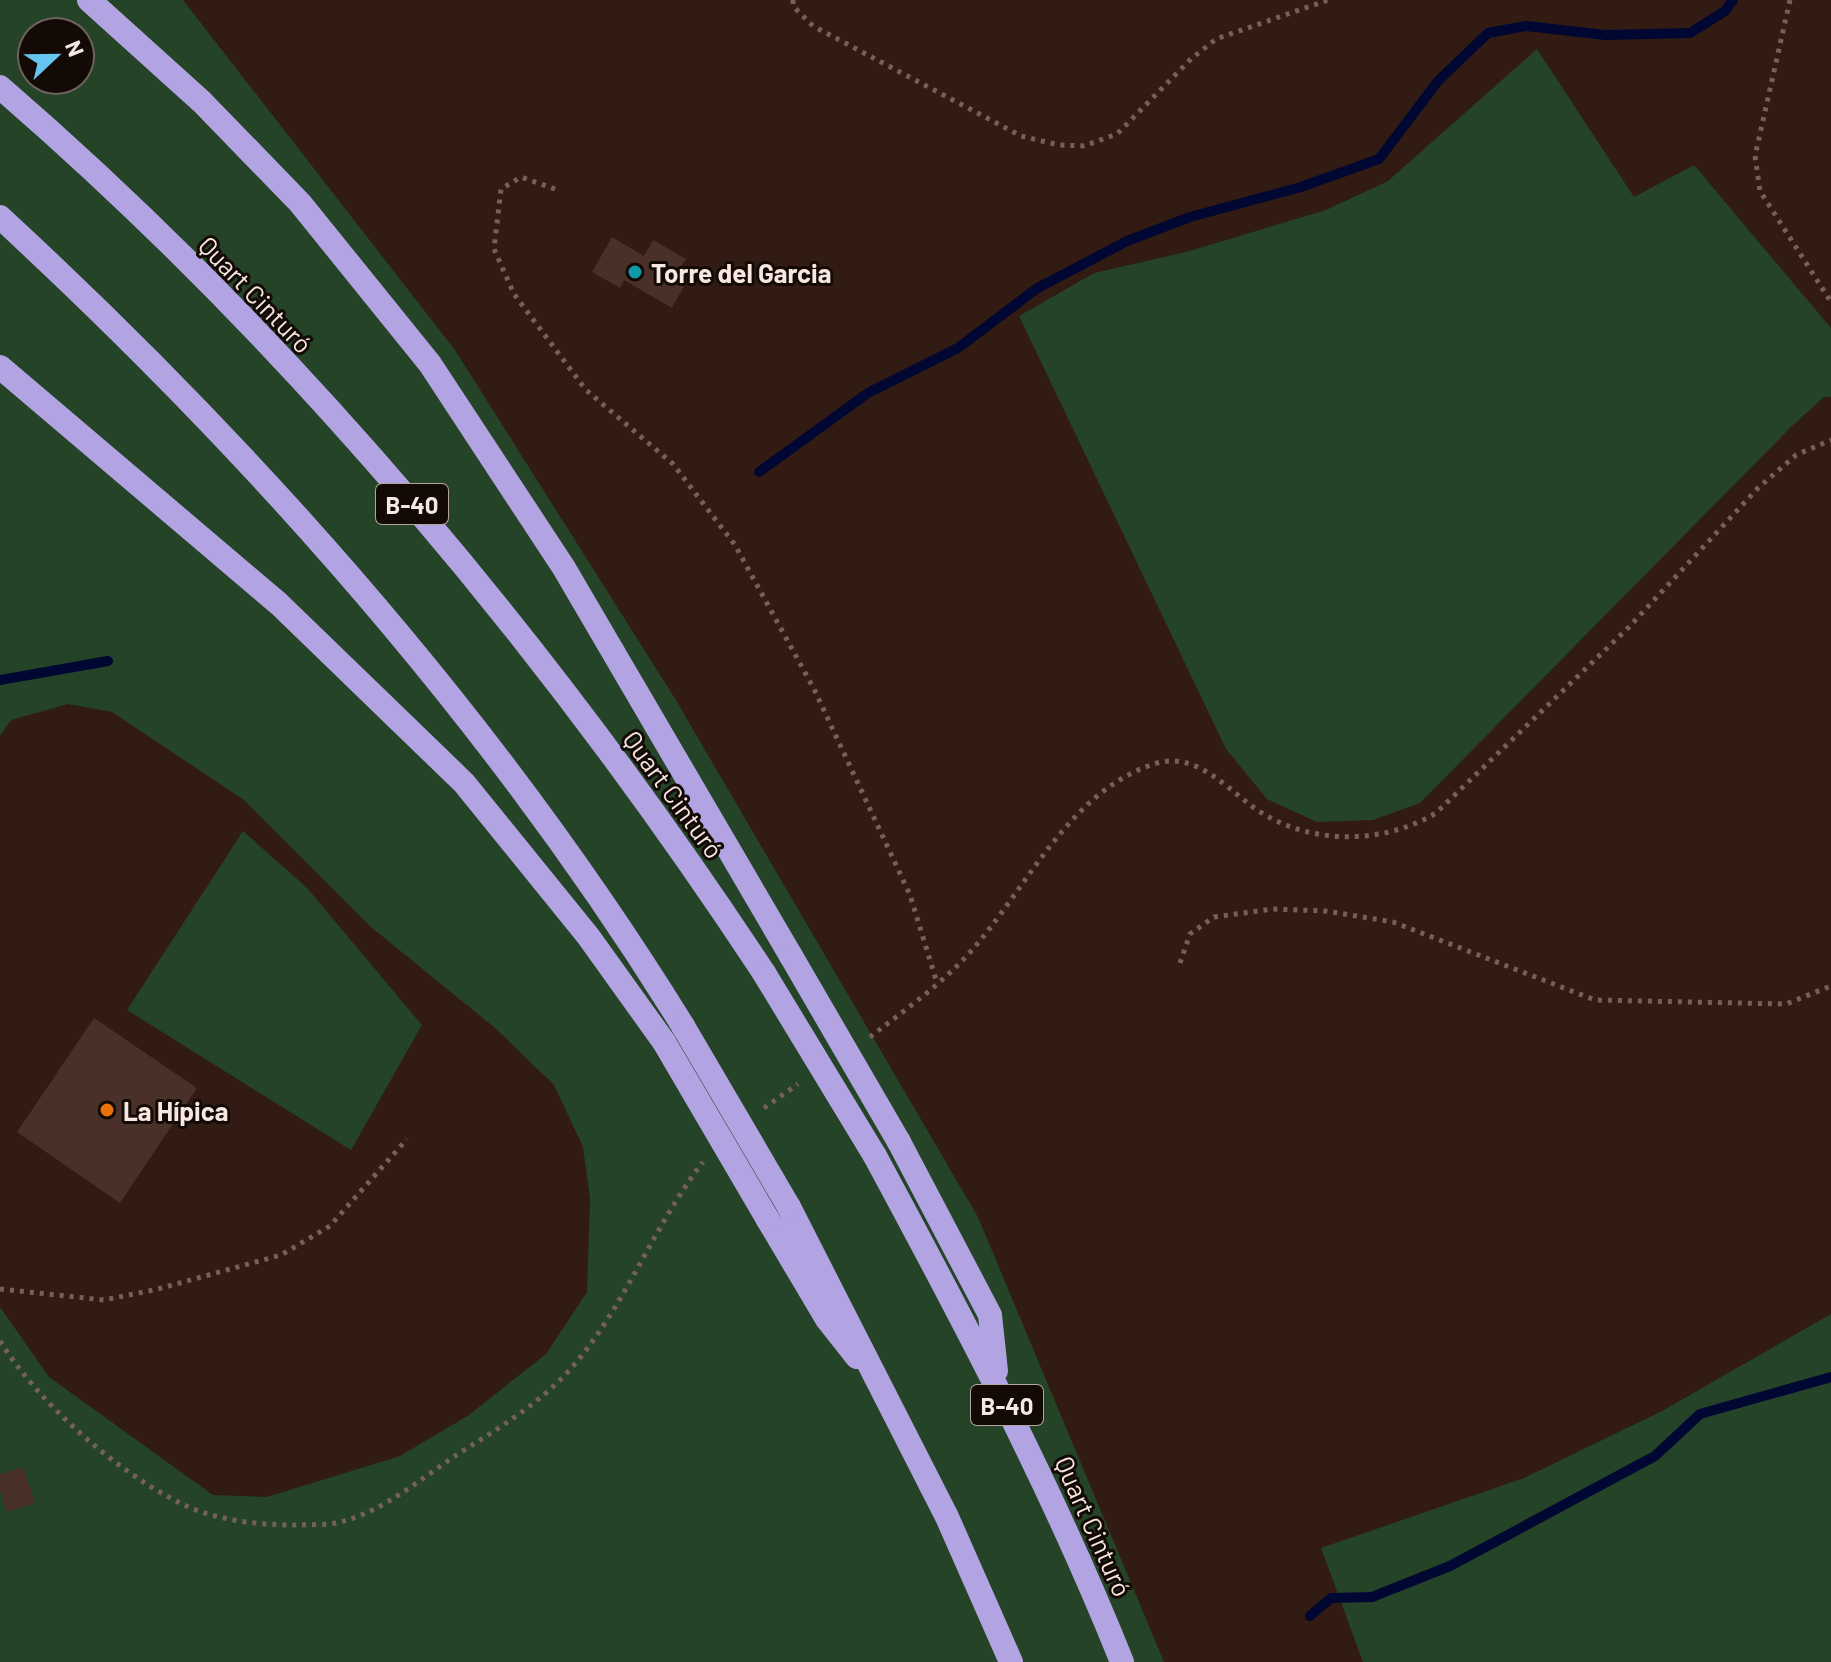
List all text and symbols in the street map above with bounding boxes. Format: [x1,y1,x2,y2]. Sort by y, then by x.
north arrow [16,16,96,96]
text: N [61,36,90,60]
street label: Quart Cinturó [193,229,319,359]
place label: Torre del Garcia [651,257,831,288]
marker: Torre del Garcia [626,263,644,281]
road number: B-40 [376,484,448,524]
street label: Quart Cinturó [617,724,731,864]
place label: La Hípica [123,1095,228,1126]
marker: La Hípica [98,1101,116,1119]
road number: B-40 [971,1385,1043,1425]
street label: Quart Cinturó [1049,1451,1139,1601]

